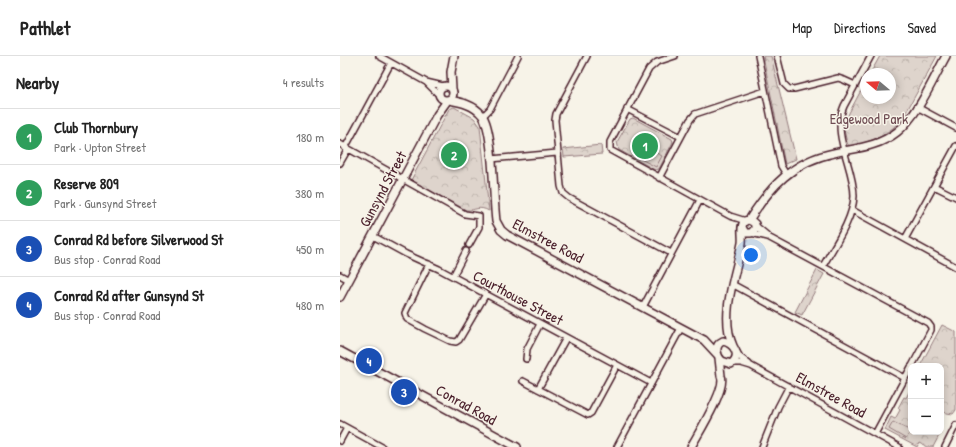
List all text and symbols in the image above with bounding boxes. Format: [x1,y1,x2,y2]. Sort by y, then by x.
text: Pathlet [20,15,70,41]
text: Map [792,18,812,37]
text: Directions [834,18,885,37]
text: Saved [907,18,936,37]
north arrow [860,68,896,104]
text: Nearby [16,71,59,94]
text: 4 results [283,73,324,91]
park label: Edgewood Park [830,108,908,129]
text: Club Thornbury [54,117,138,138]
text: 1 [27,128,31,146]
text: 180 m [296,128,324,146]
pin: 1 [632,131,658,161]
text: Park · Upton Street [54,138,146,156]
pin: 2 [441,140,467,170]
street label: Gunsynd Street [354,146,412,230]
text: Reserve 809 [54,173,118,194]
text: 2 [26,184,32,202]
text: 380 m [295,184,324,202]
text: Park · Gunsynd Street [54,194,156,212]
street label: Elmstree Road [509,213,588,268]
text: Conrad Rd before Silverwood St [54,229,223,250]
text: 3 [26,240,32,258]
text: 450 m [296,240,324,258]
your location [741,245,761,265]
text: Bus stop · Conrad Road [54,250,160,268]
street label: Courthouse Street [469,265,568,331]
text: Conrad Rd after Gunsynd St [54,285,204,306]
text: 4 [27,296,31,314]
text: 480 m [296,296,324,314]
text: Bus stop · Conrad Road [54,306,160,324]
pin: 4 [356,346,382,376]
map controls [908,363,944,435]
button: + [908,363,944,399]
street label: Elmstree Road [792,367,870,423]
pin: 3 [391,377,417,407]
street label: Conrad Road [432,379,501,430]
button: − [908,399,944,435]

